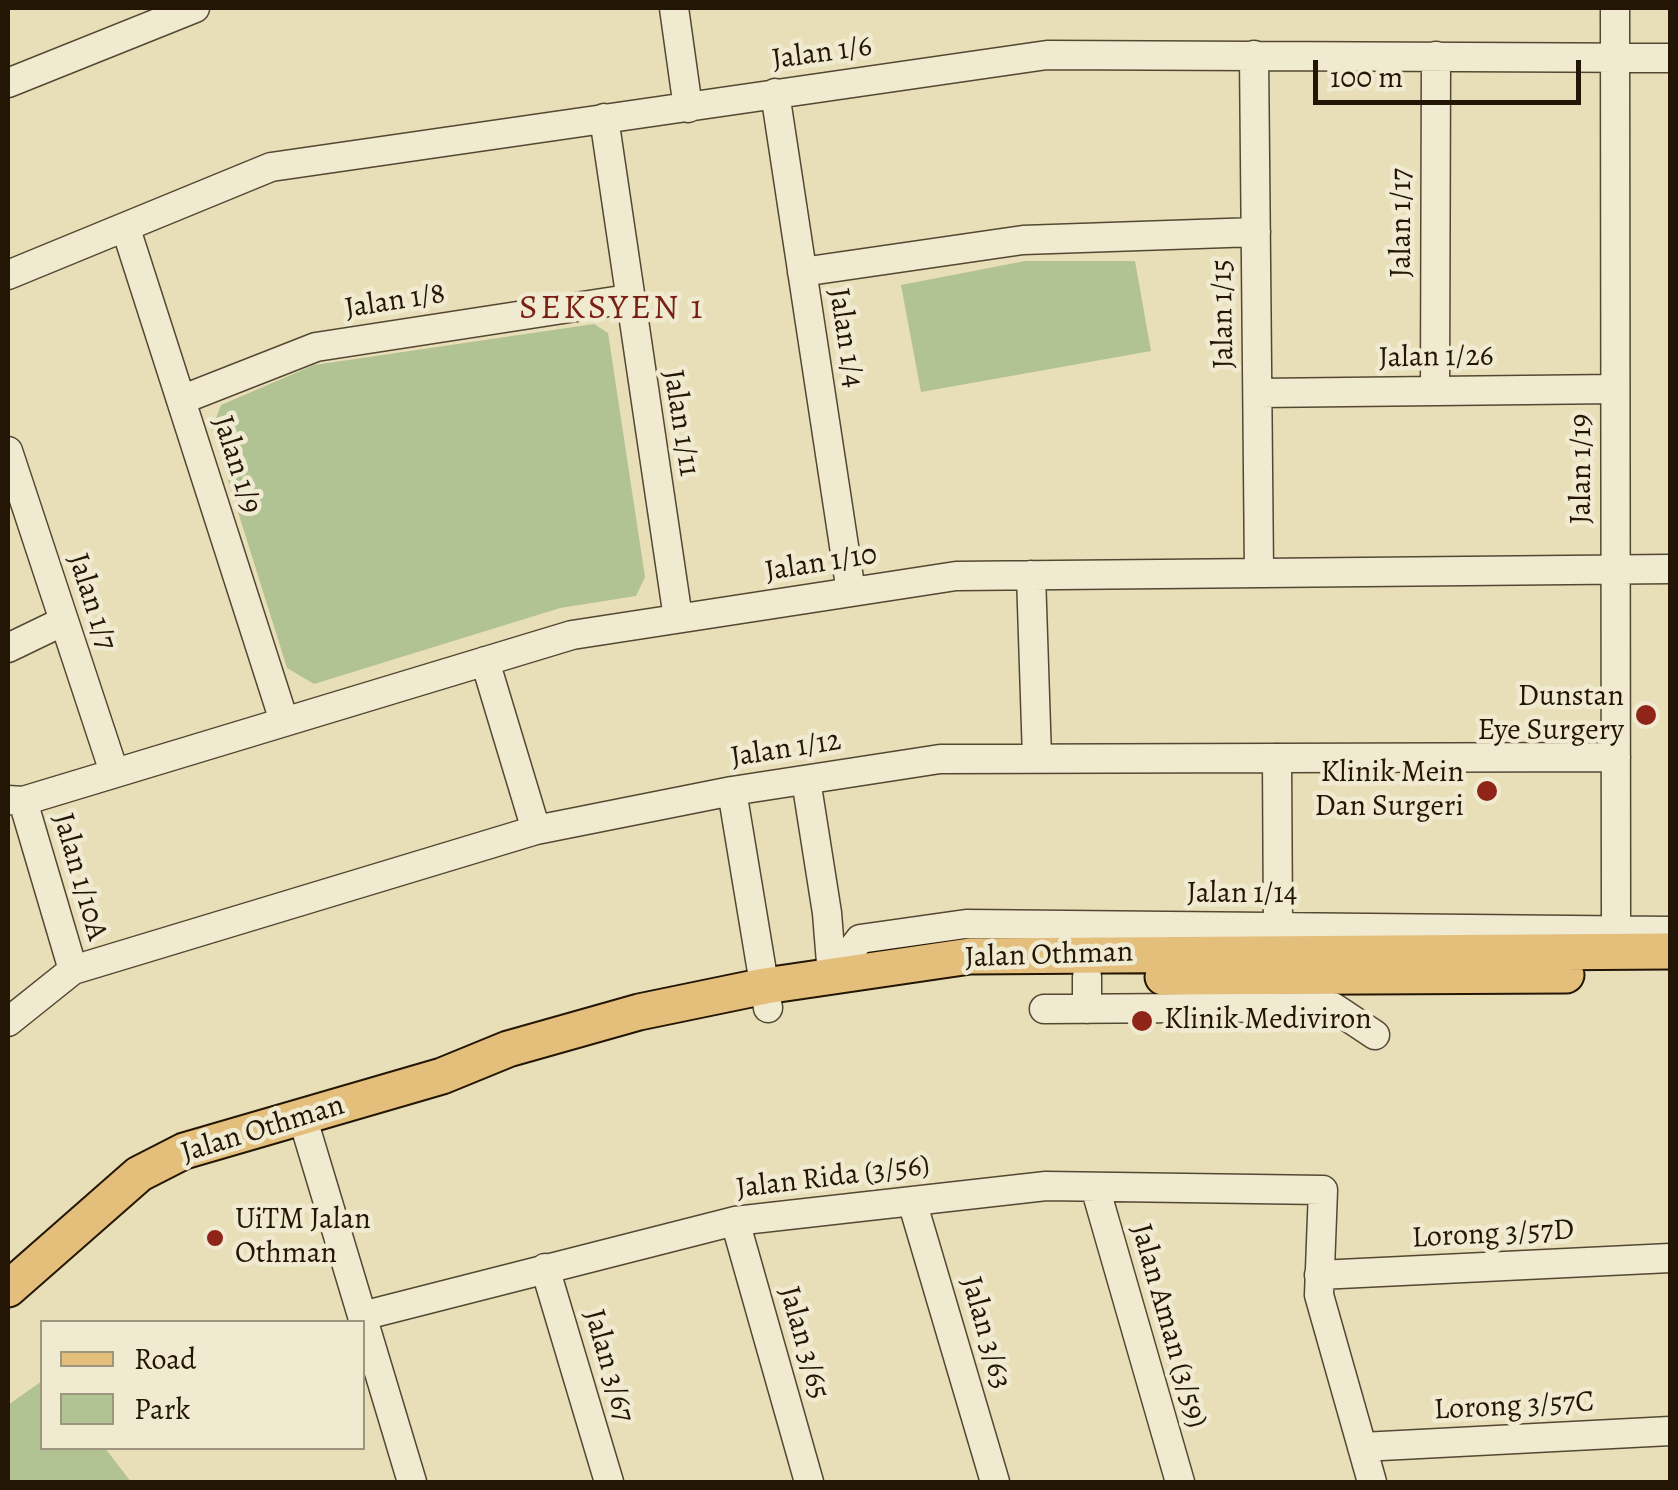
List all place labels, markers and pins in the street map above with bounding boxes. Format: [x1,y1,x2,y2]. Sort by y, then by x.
place label: Dunstan Eye Surgery [1477,680,1624,750]
marker: Dunstan Eye Surgery [1633,702,1659,728]
place label: Klinik Mein Dan Surgeri [1315,756,1464,826]
marker: Klinik Mein Dan Surgeri [1474,778,1500,804]
place label: Klinik Mediviron [1164,1003,1372,1039]
marker: Klinik Mediviron [1129,1008,1155,1034]
place label: UiTM Jalan Othman [235,1203,371,1274]
marker: UiTM Jalan Othman [204,1227,226,1249]

